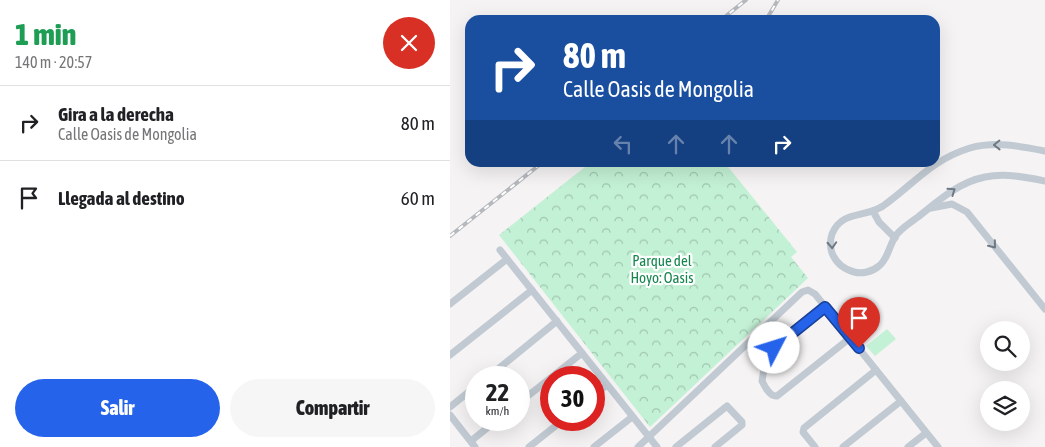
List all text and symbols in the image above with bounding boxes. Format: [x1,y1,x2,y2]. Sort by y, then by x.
text: 1 min [15,17,76,51]
button: close [383,17,435,69]
icon: right [480,35,545,100]
text: 80 m [563,35,626,75]
text: 140 m · 20:57 [15,53,92,71]
text: Calle Oasis de Mongolia [563,76,754,102]
text: Gira a la derecha [58,103,174,125]
icon: right [15,109,43,137]
text: 80 m [401,112,435,134]
text: Calle Oasis de Mongolia [58,125,197,143]
icon: left [609,130,637,158]
icon: ahead [662,130,690,158]
icon: ahead [715,130,743,158]
icon: right [768,130,796,158]
one-way arrow [992,140,1000,150]
icon: arrive [15,184,43,212]
text: Llegada al destino [58,187,185,209]
text: 60 m [401,187,435,209]
one-way arrow [947,188,956,197]
one-way arrow [988,239,997,248]
one-way arrow [826,242,837,250]
park label: Parque del Hoyo: Oasis [630,252,694,286]
pin [838,297,880,348]
icon: arrive [845,304,873,332]
position arrow [747,321,799,373]
map controls [980,321,1030,431]
button: search [980,321,1030,371]
speed limit sign: 30 [540,366,605,431]
text: 22 [486,378,509,406]
button: Salir [15,379,220,437]
button: Compartir [230,379,435,437]
button: layers [980,381,1030,431]
text: km/h [486,404,509,418]

